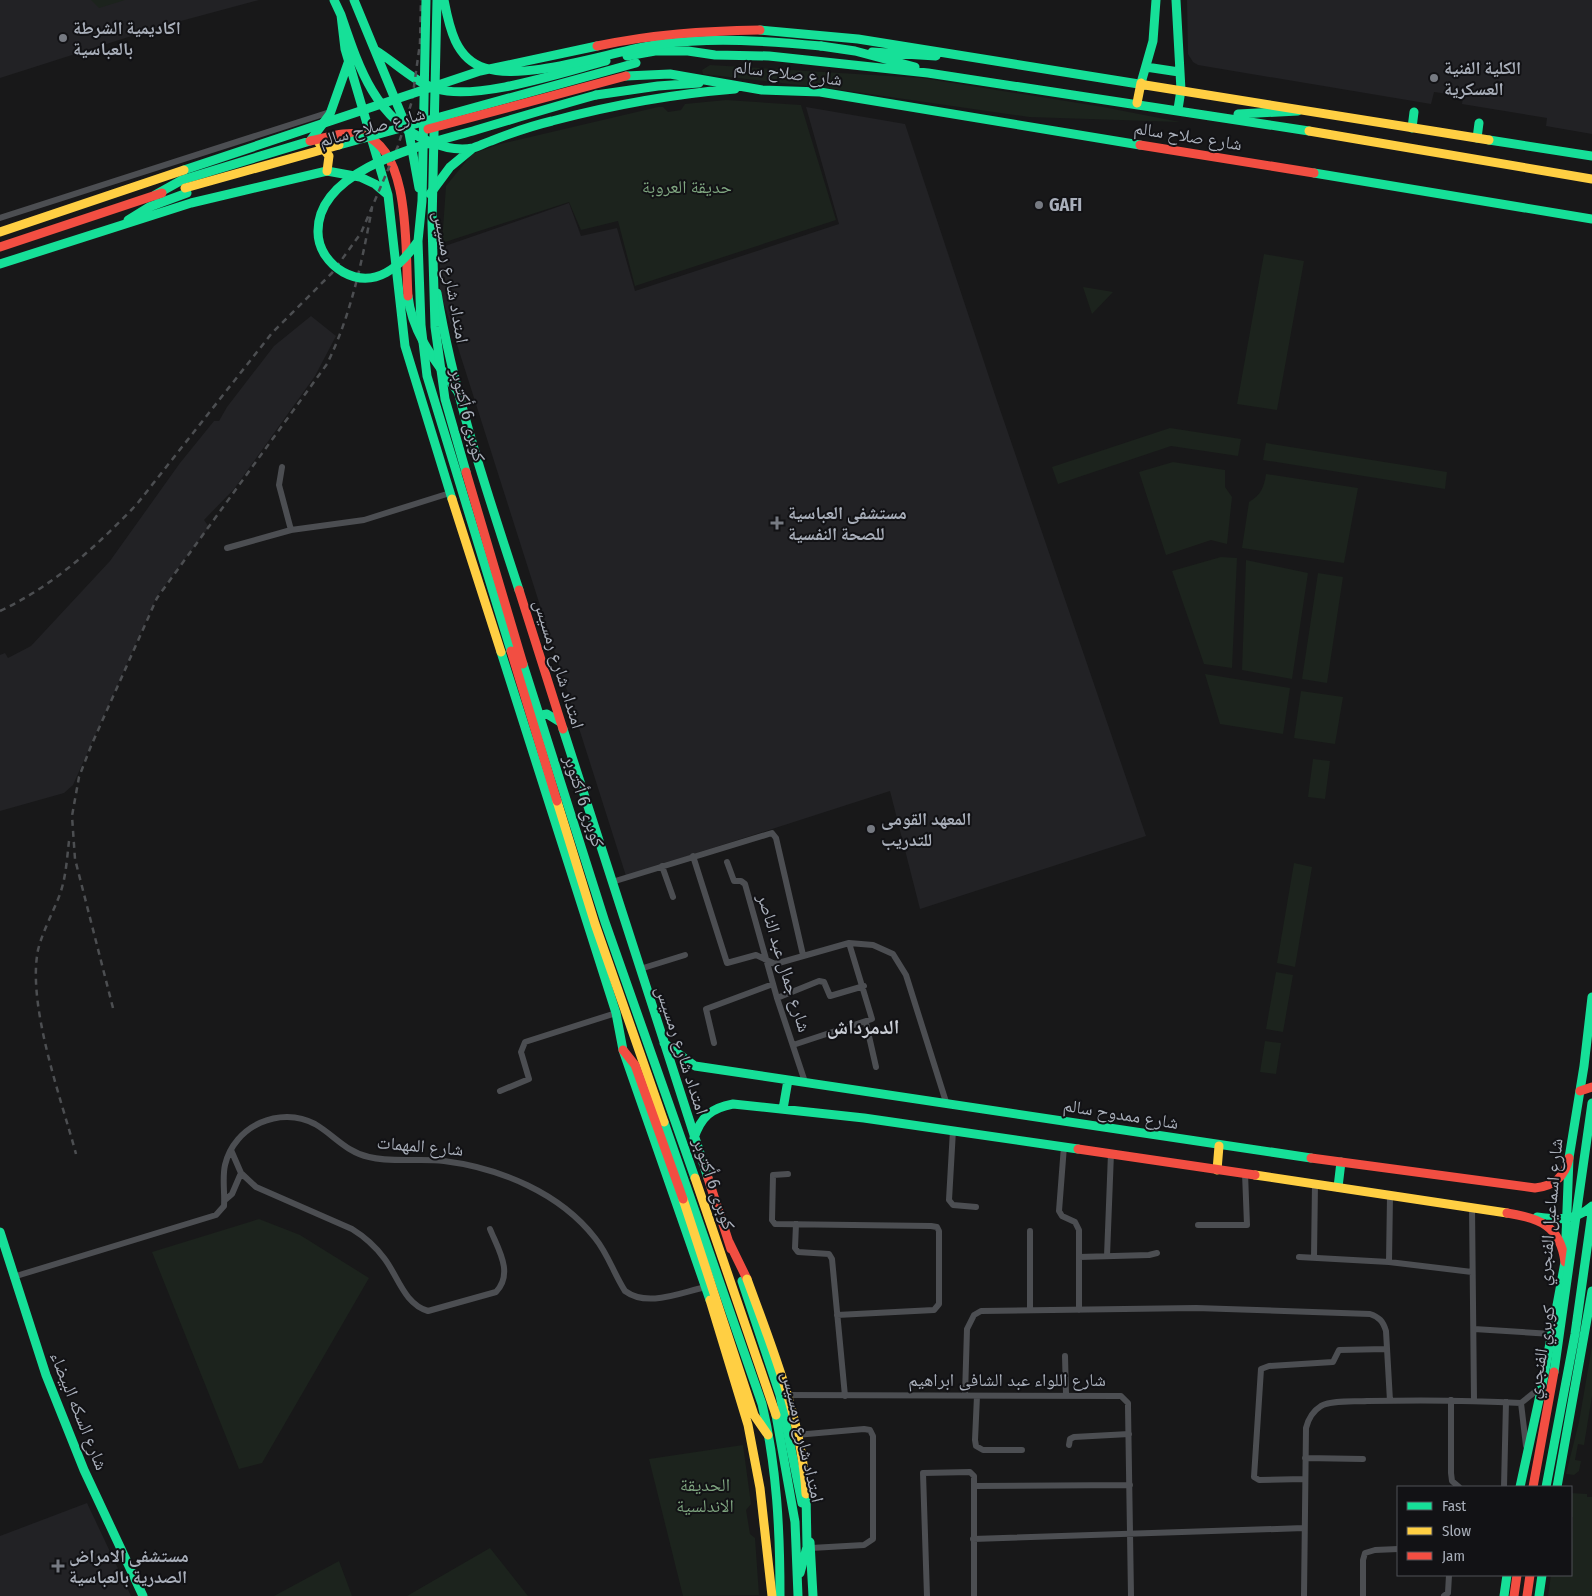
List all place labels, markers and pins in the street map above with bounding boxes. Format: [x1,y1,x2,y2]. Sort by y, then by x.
place label: اكاديمية الشرطة بالعباسية [73,17,181,60]
marker: اكاديمية الشرطة بالعباسية [57,32,69,44]
place label: الكلية الفنية العسكرية [1444,57,1521,100]
marker: الكلية الفنية العسكرية [1428,72,1440,84]
place label: GAFI [1049,194,1082,216]
marker: GAFI [1033,199,1045,211]
place label: مستشفى العباسية للصحة النفسية [788,502,907,545]
marker: مستشفى العباسية للصحة النفسية [770,516,784,530]
place label: المعهد القومى للتدريب [881,808,971,851]
marker: المعهد القومى للتدريب [865,823,877,835]
place label: مستشفى الامراض الصدرية بالعباسية [69,1545,189,1588]
marker: مستشفى الامراض الصدرية بالعباسية [51,1559,65,1573]

